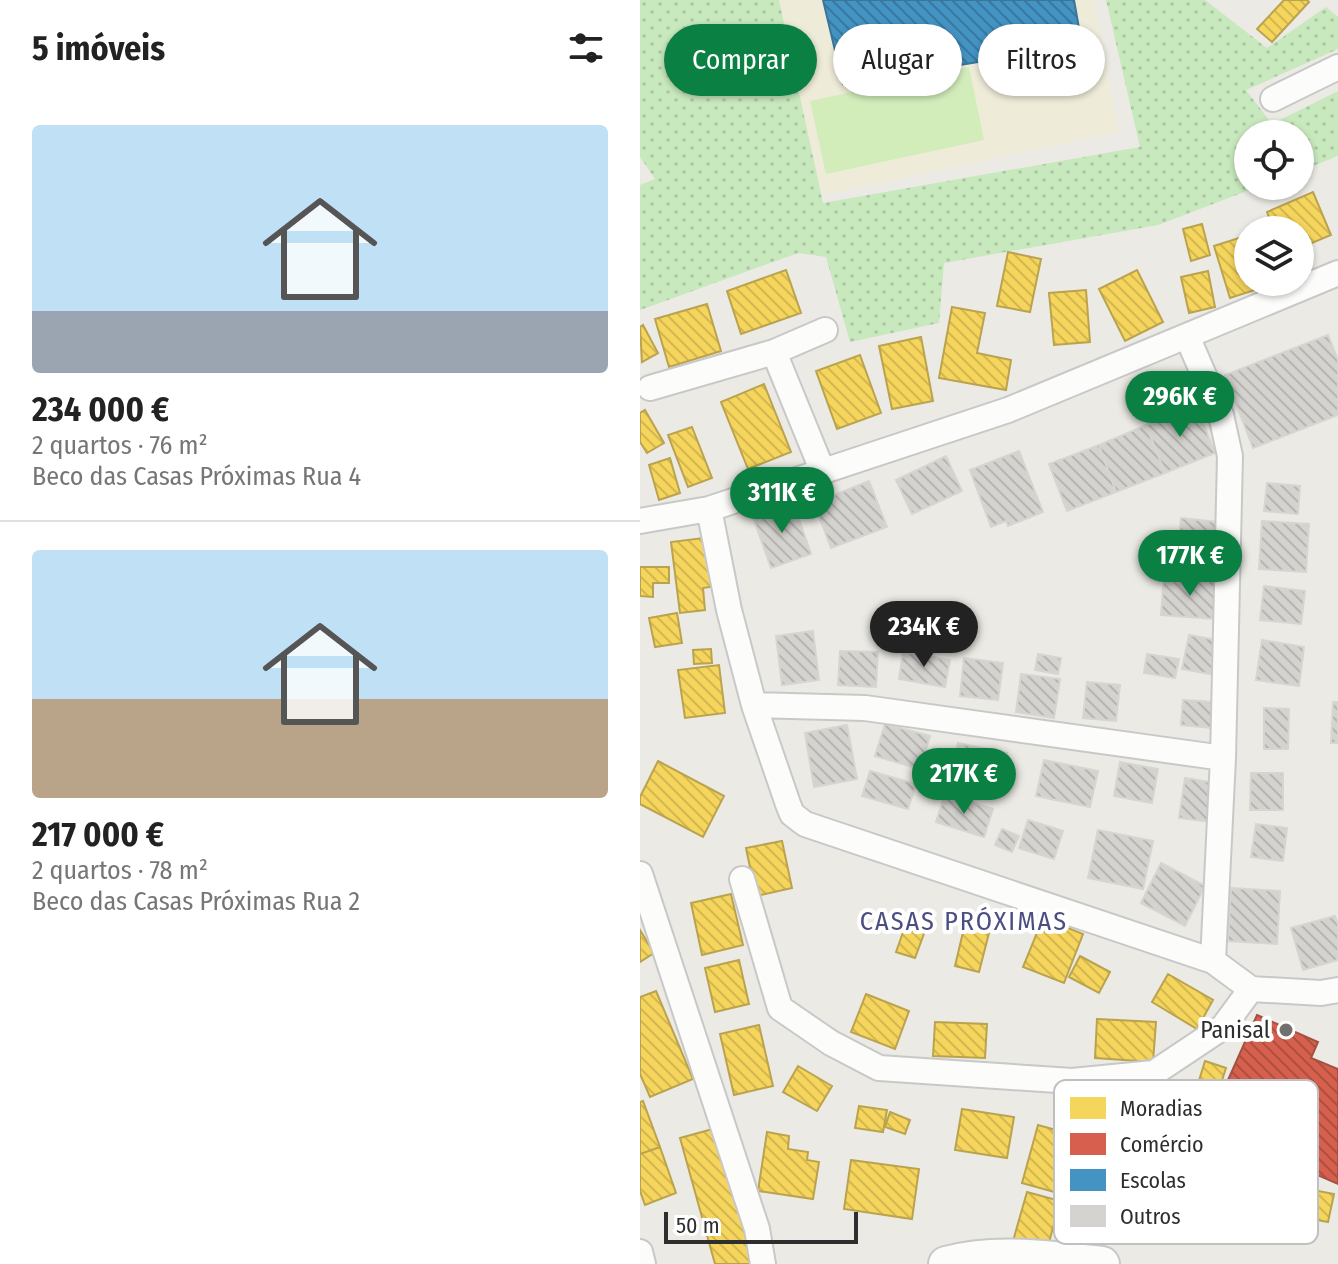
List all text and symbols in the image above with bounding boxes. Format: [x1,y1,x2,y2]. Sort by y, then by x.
chip: Comprar [664,24,817,96]
chip: Alugar [833,24,962,96]
chip: Filtros [978,24,1105,96]
icon: filters [564,26,608,70]
text: 5 imóveis [32,28,165,69]
map controls [1234,120,1314,296]
button: locate [1234,120,1314,200]
icon: home [248,177,392,321]
button: layers [1234,216,1314,296]
pin: 296K € [1115,371,1245,439]
text: 296K € [1143,381,1217,412]
text: 234 000 € [32,389,169,430]
text: 2 quartos · 76 m² [32,430,208,461]
text: Beco das Casas Próximas Rua 4 [32,461,361,492]
pin: 311K € [717,467,847,535]
text: 311K € [748,477,816,508]
pin: 177K € [1125,530,1255,598]
text: 177K € [1156,540,1224,571]
pin: 234K € [859,601,989,669]
icon: home [248,602,392,746]
text: 234K € [888,611,960,642]
pin: 217K € [899,748,1029,816]
text: 217K € [930,758,998,789]
text: 217 000 € [32,814,164,855]
text: 2 quartos · 78 m² [32,855,208,886]
text: Beco das Casas Próximas Rua 2 [32,886,360,917]
district label: CASAS PRÓXIMAS [860,906,1068,937]
place label: Panisal [1200,1016,1270,1044]
marker: Panisal [1277,1021,1295,1039]
legend [1054,1080,1318,1244]
text: Moradias [1120,1095,1202,1122]
text: Comércio [1120,1131,1204,1158]
text: Escolas [1120,1167,1186,1194]
text: Outros [1120,1203,1181,1230]
scale bar [664,1208,858,1244]
text: 50 m [676,1212,720,1239]

